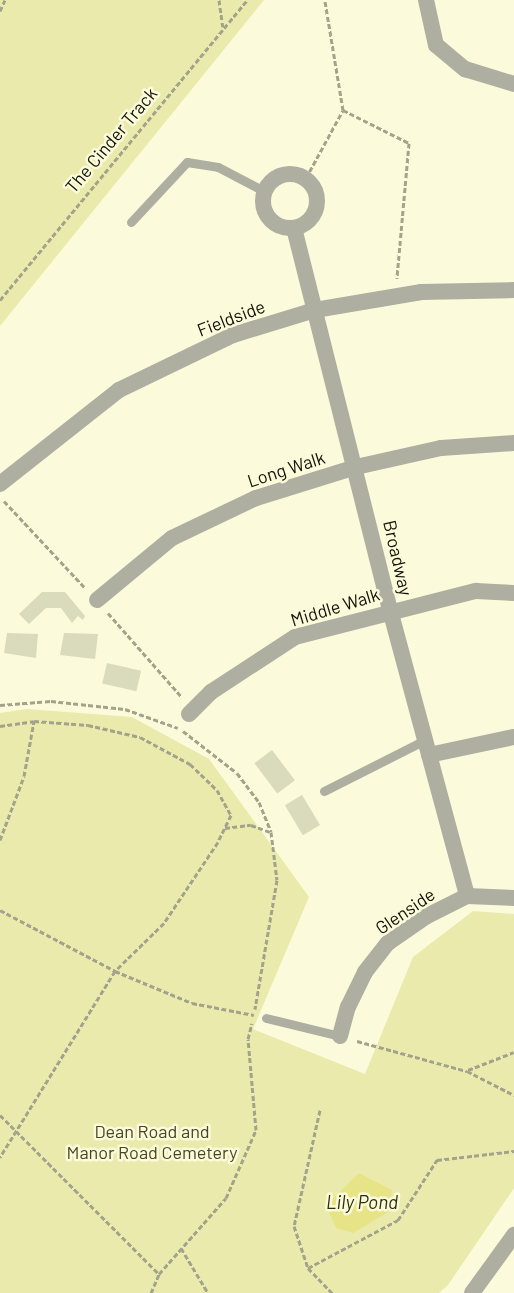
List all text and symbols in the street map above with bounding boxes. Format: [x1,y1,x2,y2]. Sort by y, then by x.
street label: The Cinder Track [61,83,161,197]
street label: Fieldside [194,295,268,341]
street label: Long Walk [244,446,328,492]
street label: Broadway [379,518,417,598]
street label: Middle Walk [288,583,382,631]
street label: Glenside [371,883,439,939]
park label: Dean Road and Manor Road Cemetery [67,1121,237,1164]
water label: Lily Pond [326,1191,398,1213]

